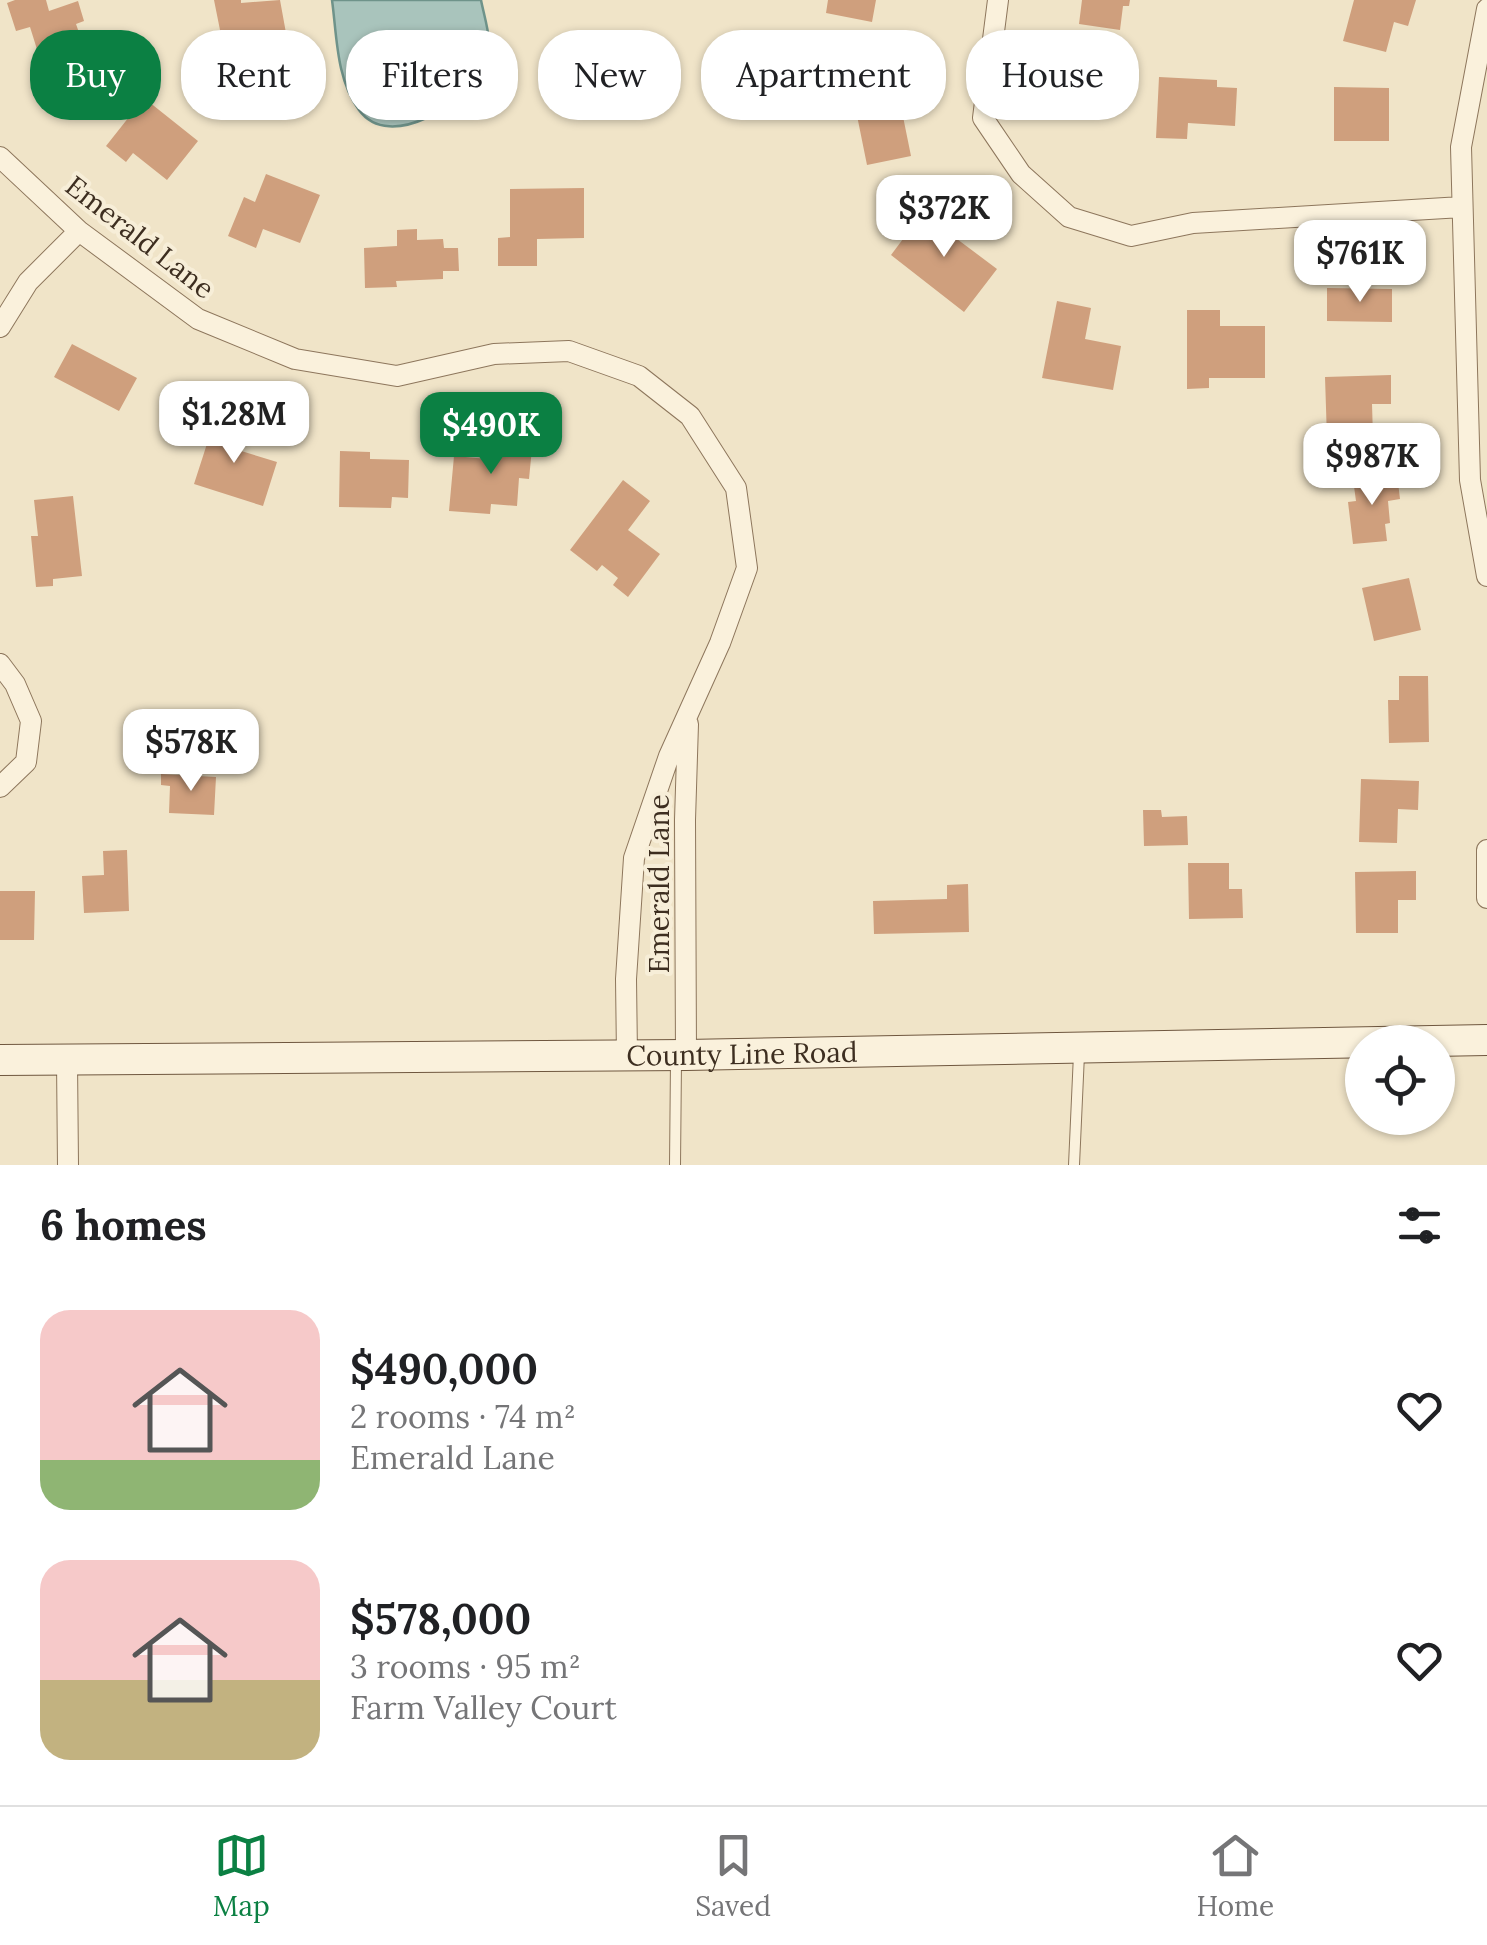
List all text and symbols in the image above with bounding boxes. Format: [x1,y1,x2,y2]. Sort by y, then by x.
chip: Buy [30,30,161,120]
chip: Rent [181,30,326,120]
chip: Filters [346,30,518,120]
chip: New [538,30,681,120]
chip: Apartment [701,30,946,120]
chip: House [966,30,1139,120]
street label: Emerald Lane [58,168,222,306]
pin: $372K [874,175,1014,260]
text: $372K [898,187,990,228]
pin: $761K [1290,220,1430,305]
text: $761K [1316,232,1404,273]
pin: $1.28M [153,381,315,466]
pin: $490K [421,392,561,477]
text: $1.28M [181,393,287,434]
text: $490K [442,404,540,445]
pin: $987K [1302,423,1442,508]
text: $987K [1325,435,1419,476]
pin: $578K [121,709,261,794]
text: $578K [145,721,237,762]
street label: Emerald Lane [641,794,677,974]
map controls [1345,1025,1455,1135]
button: locate [1345,1025,1455,1135]
street label: County Line Road [626,1034,858,1073]
text: 6 homes [40,1198,207,1252]
icon: filters [1392,1198,1447,1253]
text: $490,000 [350,1342,538,1396]
icon: home [120,1350,240,1470]
icon: heart [1392,1383,1447,1438]
text: 2 rooms · 74 m² [350,1396,576,1437]
text: Emerald Lane [350,1437,555,1478]
text: $578,000 [350,1592,531,1646]
icon: home [120,1600,240,1720]
icon: heart [1392,1633,1447,1688]
text: 3 rooms · 95 m² [350,1646,581,1687]
text: Farm Valley Court [350,1687,617,1728]
tab: Map [213,1828,270,1924]
tab: Saved [695,1828,771,1924]
tab: Home [1196,1828,1274,1924]

